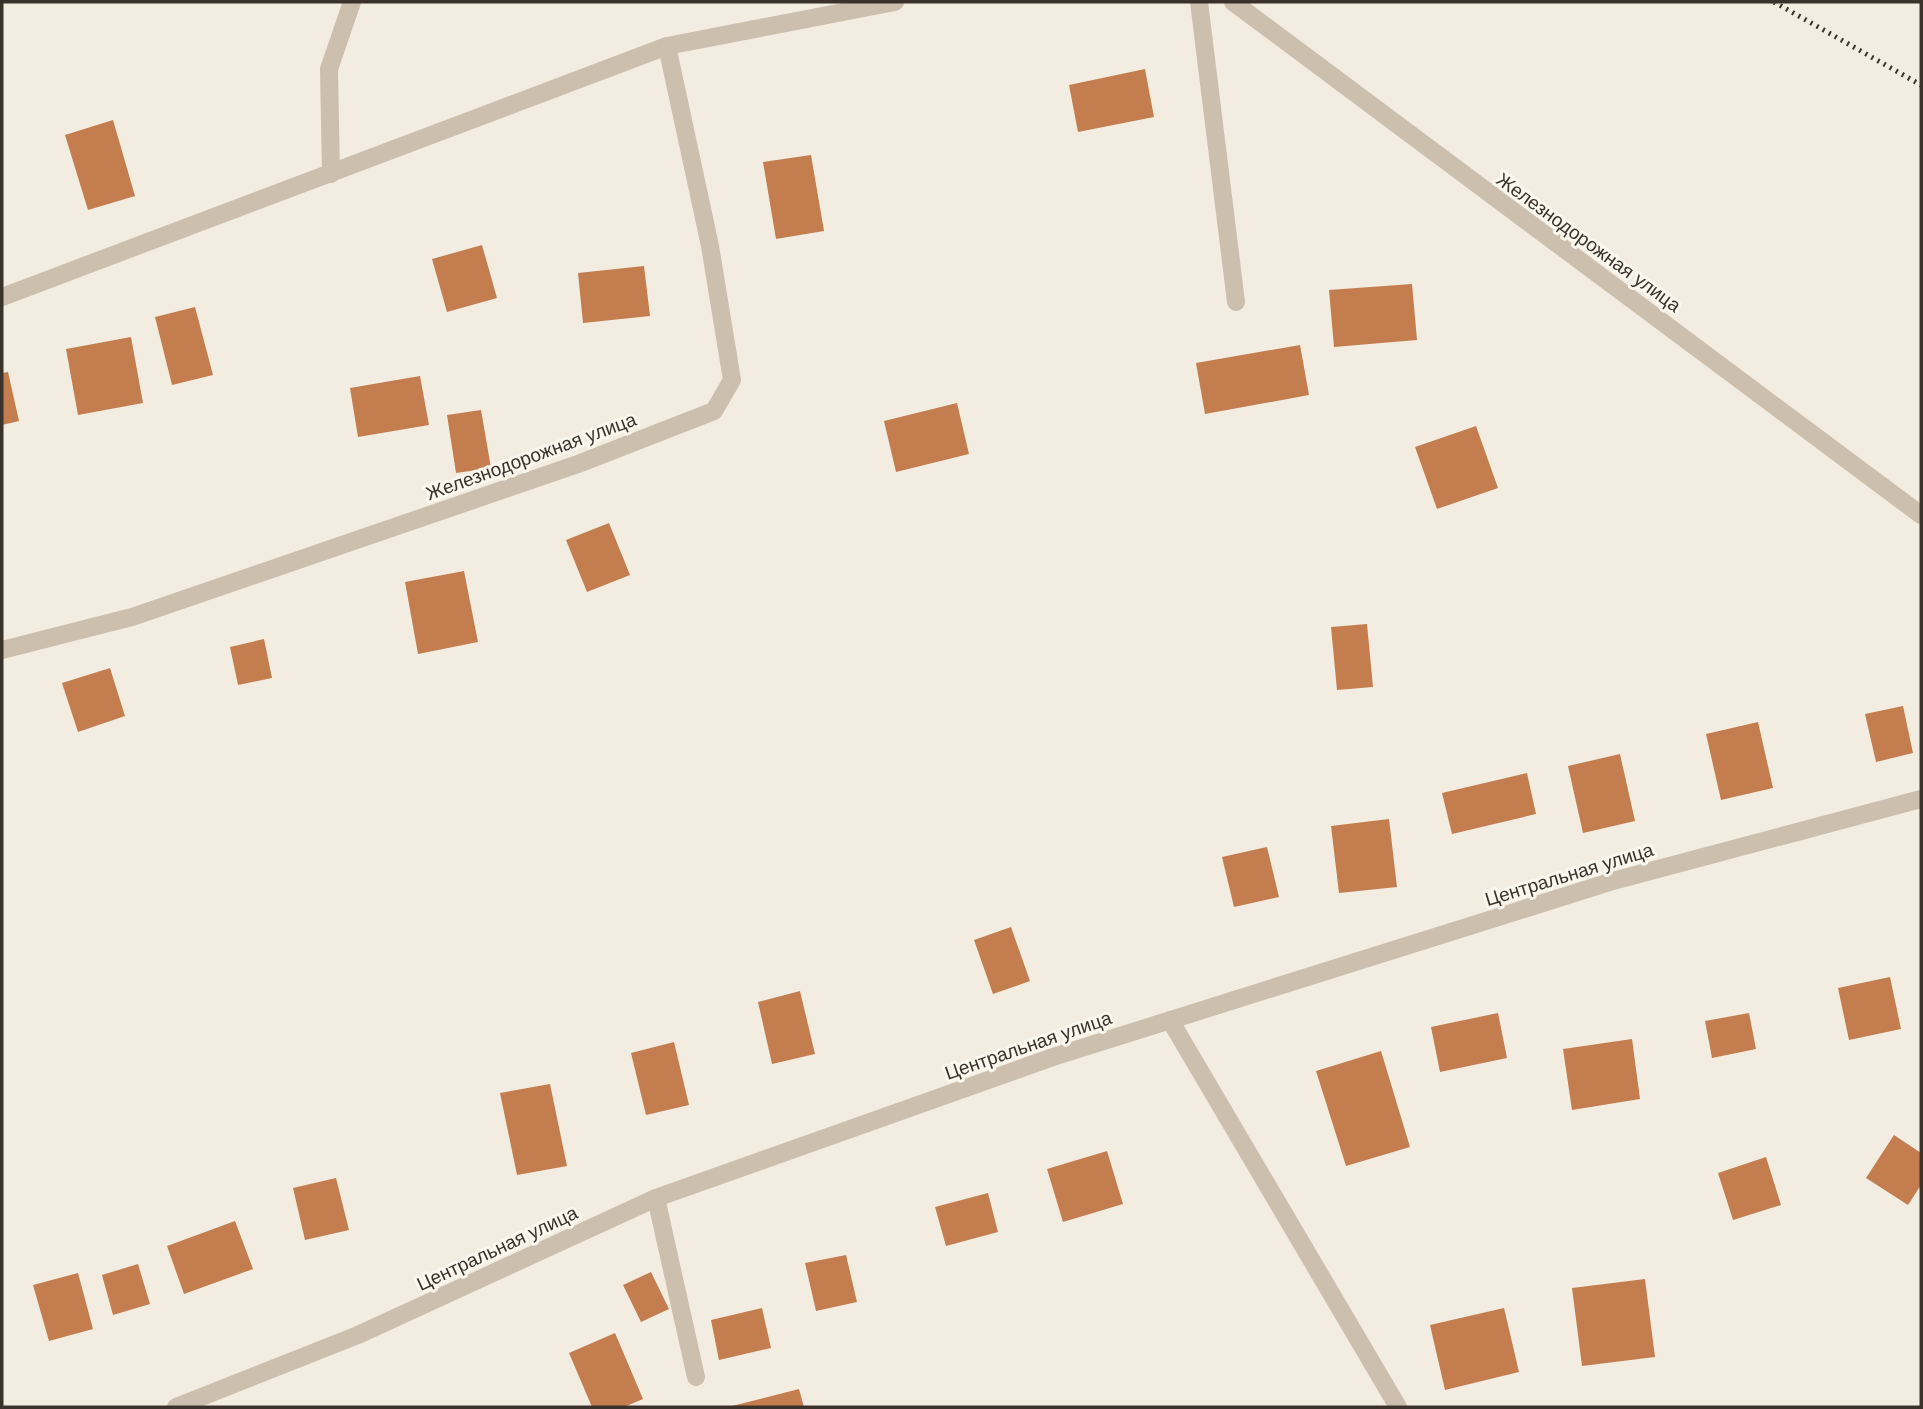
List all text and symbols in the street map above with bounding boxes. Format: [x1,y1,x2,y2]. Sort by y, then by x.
street label: Железнодорожная улица [1493,169,1685,316]
street label: Железнодорожная улица [423,408,639,504]
street label: Центральная улица [1482,839,1656,910]
street label: Центральная улица [942,1007,1115,1084]
street label: Центральная улица [414,1202,581,1295]

